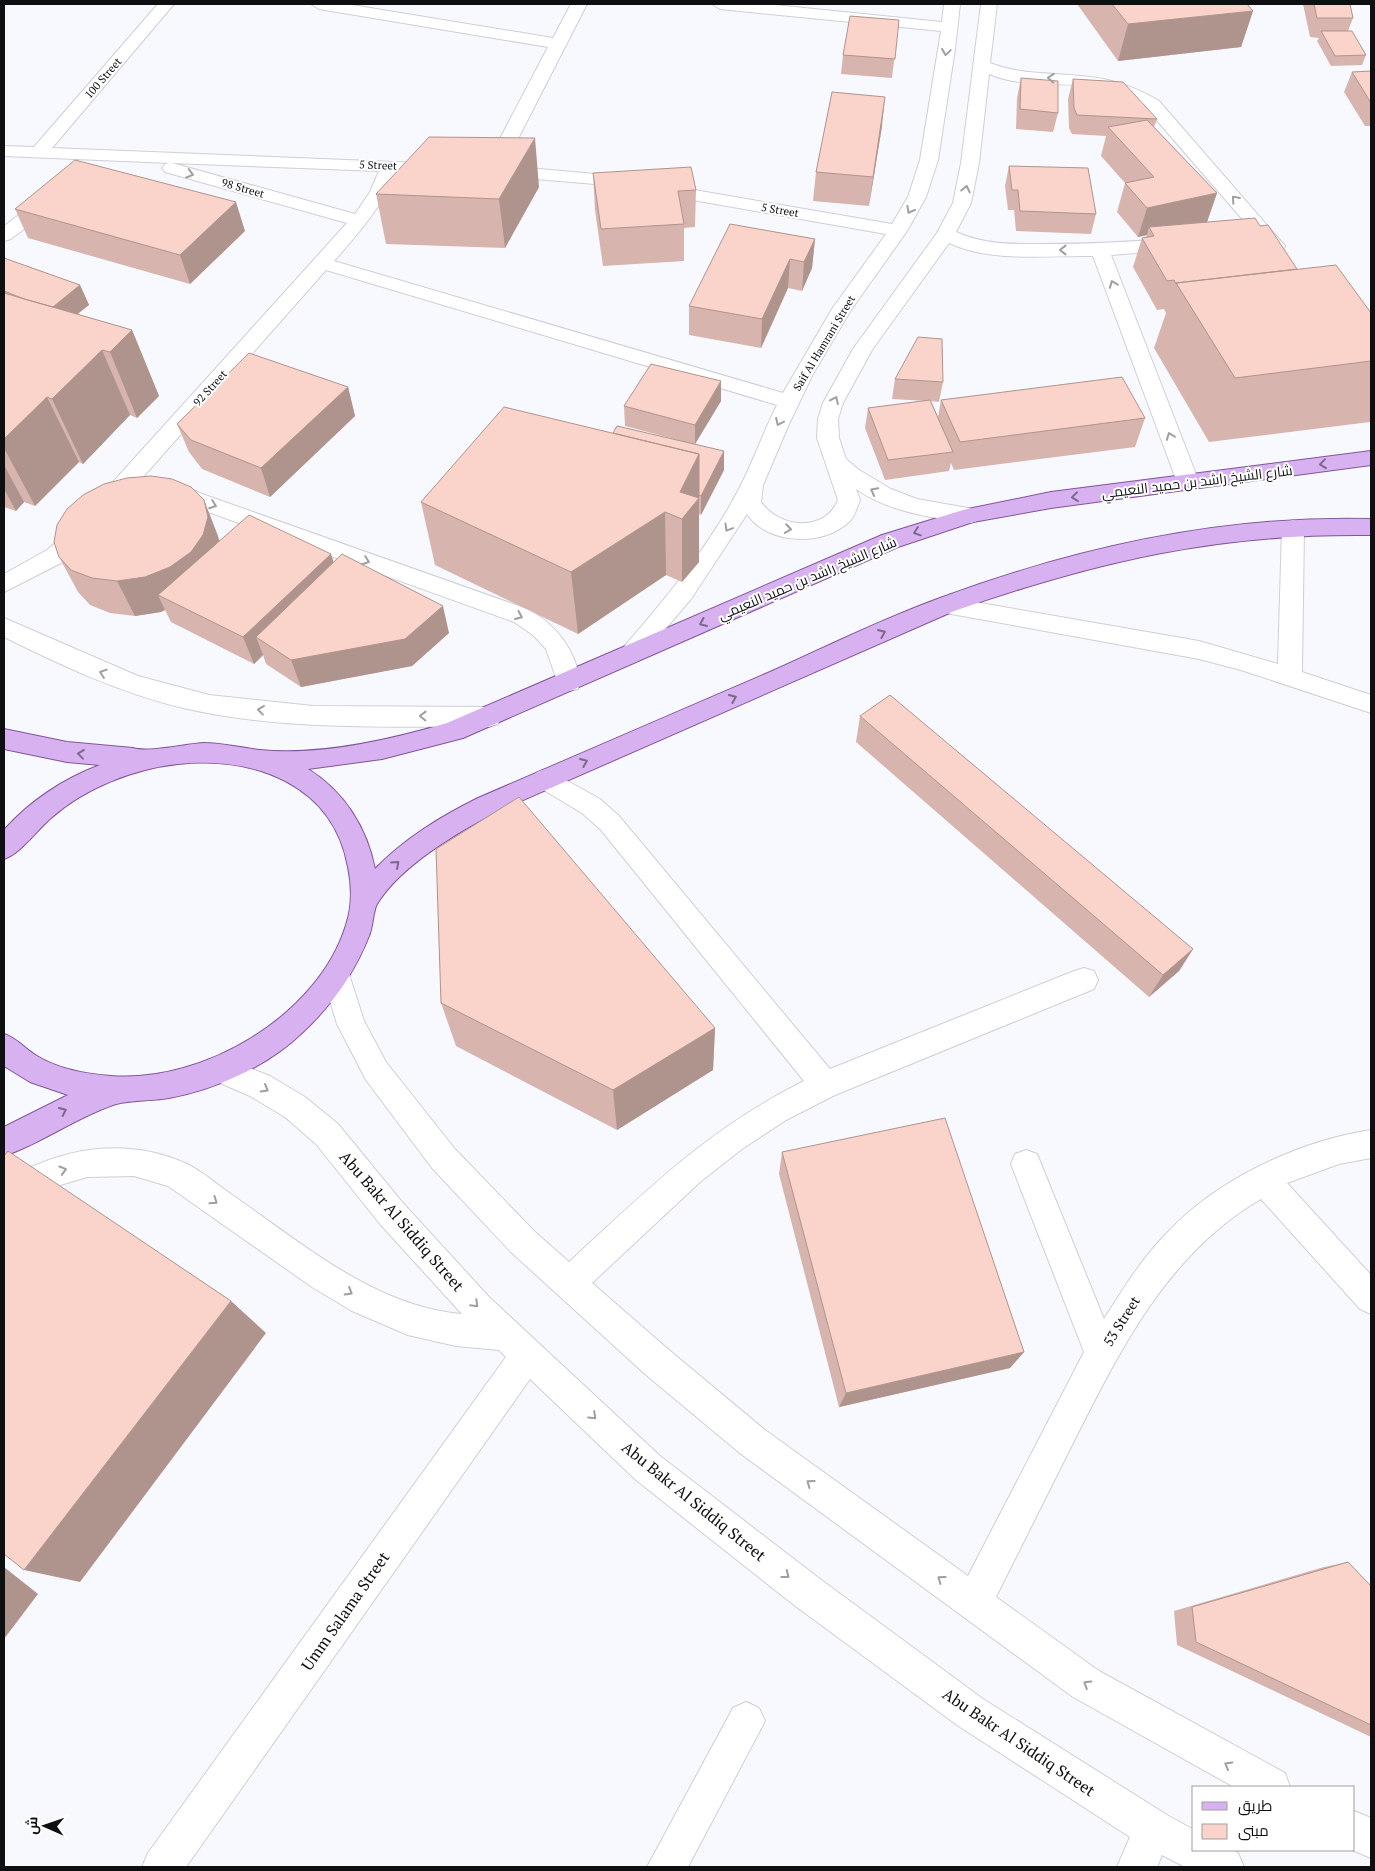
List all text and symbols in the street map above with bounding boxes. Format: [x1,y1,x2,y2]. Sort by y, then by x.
one-way arrow [941,49,952,57]
street label: 100 Street [81,55,125,101]
one-way arrow [1046,73,1054,84]
street label: 5 Street [359,157,397,173]
one-way arrow [185,168,193,178]
street label: 98 Street [220,175,266,201]
one-way arrow [960,184,971,193]
one-way arrow [1232,195,1241,204]
street label: 5 Street [760,200,800,220]
one-way arrow [906,204,916,213]
one-way arrow [1059,245,1067,255]
one-way arrow [1109,281,1119,289]
street label: Saif Al Hamrani Street [790,293,858,393]
street label: 92 Street [190,367,230,409]
one-way arrow [829,396,839,405]
one-way arrow [775,417,785,426]
one-way arrow [1166,433,1176,441]
one-way arrow [1319,459,1327,469]
street label: شارع الشيخ راشد بن حميد النعيمي [1100,460,1294,505]
one-way arrow [870,487,879,497]
one-way arrow [1071,491,1079,502]
one-way arrow [209,500,217,510]
one-way arrow [724,522,734,531]
one-way arrow [784,524,792,534]
one-way arrow [913,526,921,536]
street label: شارع الشيخ راشد بن حميد النعيمي [715,532,900,627]
one-way arrow [362,555,370,565]
one-way arrow [514,610,523,620]
one-way arrow [699,617,708,628]
one-way arrow [877,628,886,639]
one-way arrow [100,669,108,679]
one-way arrow [728,693,737,704]
one-way arrow [256,705,264,716]
one-way arrow [419,711,426,721]
one-way arrow [77,749,85,760]
one-way arrow [579,758,588,769]
one-way arrow [391,860,400,869]
one-way arrow [260,1083,269,1093]
one-way arrow [57,1107,66,1117]
street label: Abu Bakr Al Siddiq Street [335,1146,469,1296]
one-way arrow [58,1166,67,1176]
one-way arrow [208,1195,218,1204]
one-way arrow [343,1286,352,1295]
street label: 53 Street [1098,1292,1144,1350]
one-way arrow [469,1299,478,1308]
one-way arrow [588,1410,597,1419]
street label: Abu Bakr Al Siddiq Street [617,1436,771,1566]
one-way arrow [807,1481,816,1489]
street label: Umm Salama Street [296,1547,394,1675]
one-way arrow [780,1570,789,1578]
one-way arrow [938,1576,947,1584]
one-way arrow [1084,1681,1093,1690]
street label: Abu Bakr Al Siddiq Street [938,1683,1100,1801]
one-way arrow [1225,1761,1234,1771]
legend [1192,1786,1355,1851]
text: طريق [1238,1795,1272,1816]
north arrow [20,1801,70,1851]
text: ش [22,1816,41,1835]
text: مبنى [1238,1820,1269,1841]

